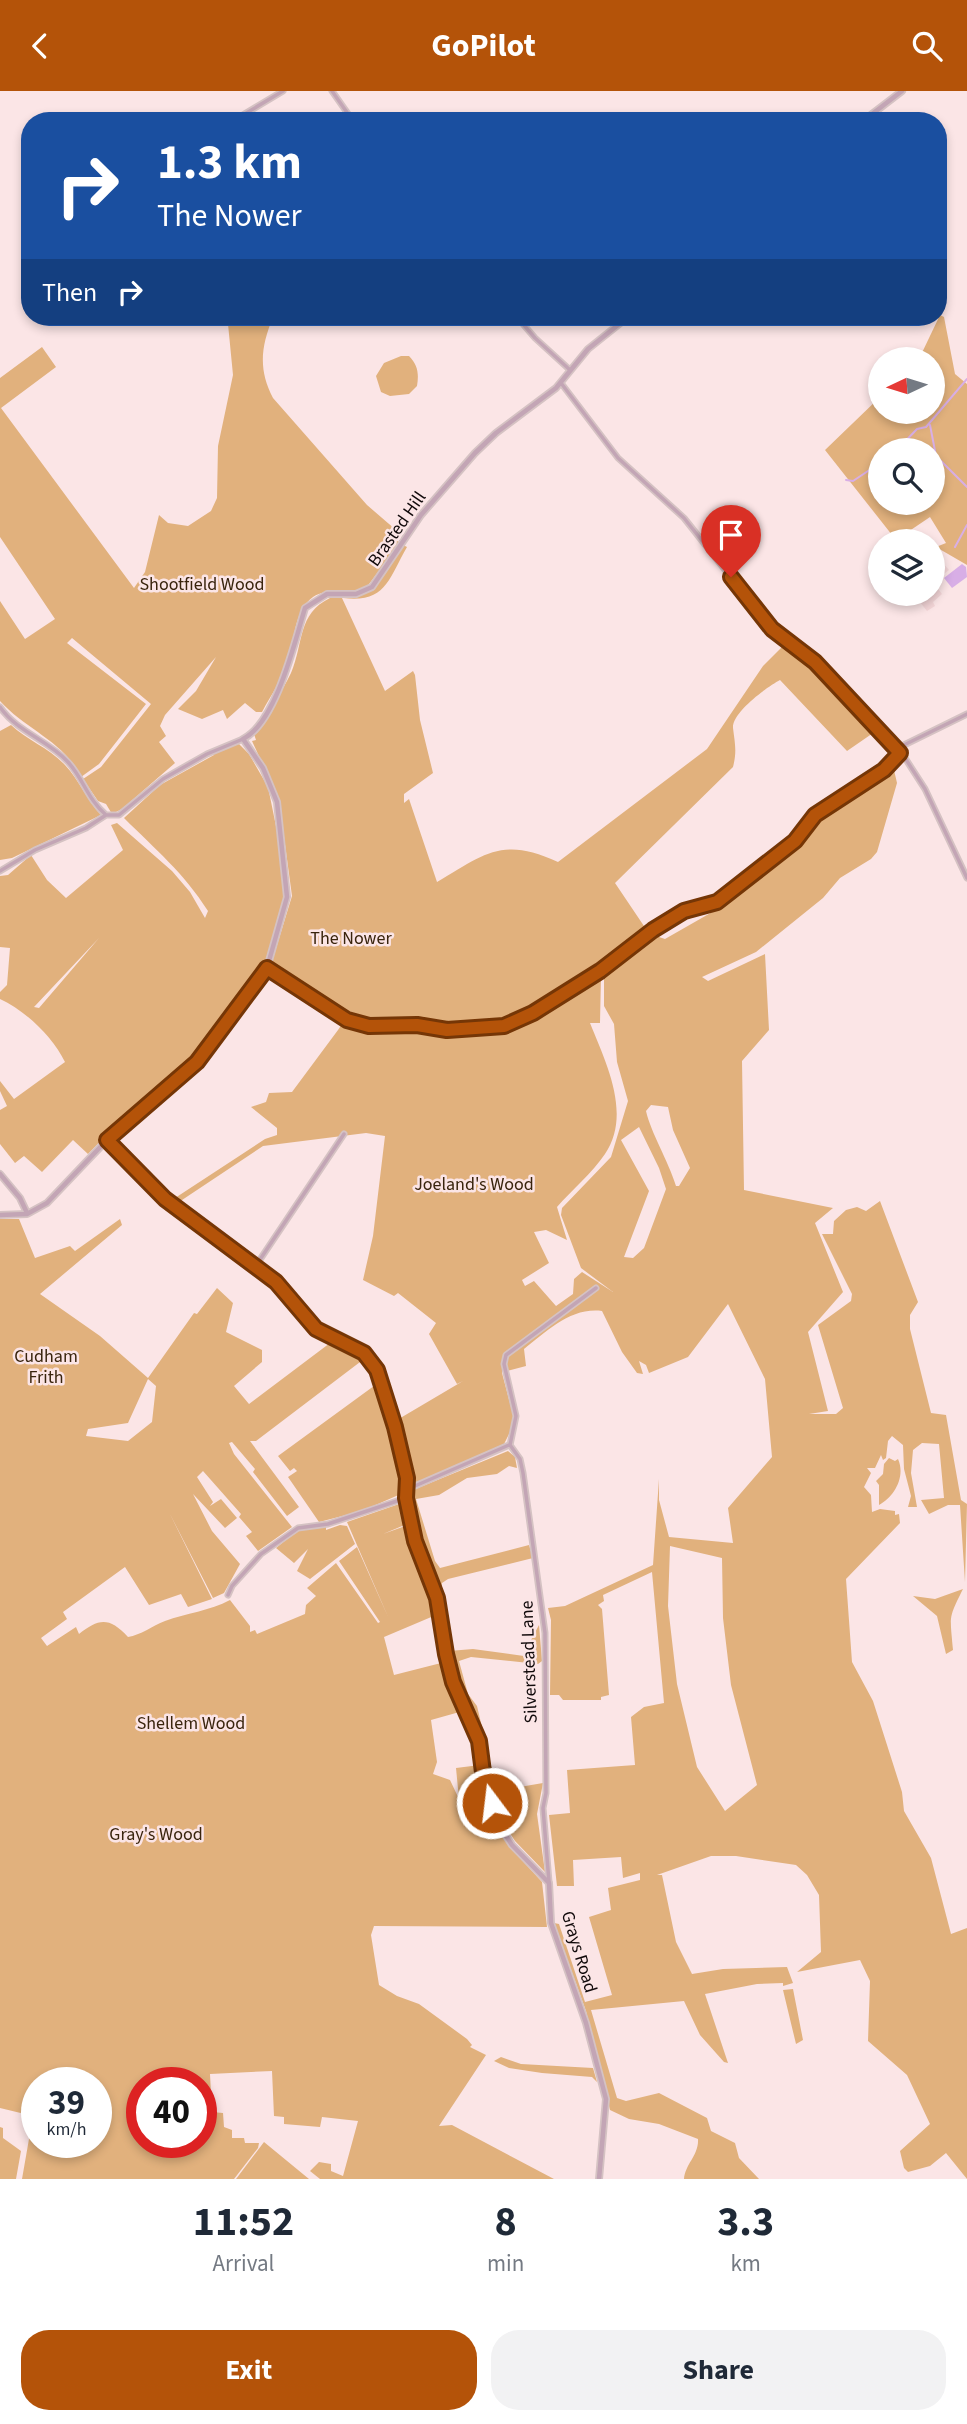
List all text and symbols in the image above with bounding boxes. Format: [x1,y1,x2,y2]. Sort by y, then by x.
text: GoPilot [431,23,536,69]
icon: back [21,27,59,65]
icon: search [908,27,946,65]
text: 1.3 km [157,128,302,198]
icon: right [42,140,133,231]
text: The Nower [157,193,302,239]
icon: right [111,273,149,311]
text: Then [42,274,97,311]
north arrow [868,347,945,423]
map controls [868,347,945,606]
button: search [868,438,945,515]
street label: Brasted Hill [362,486,432,572]
pin [701,505,761,577]
icon: arrive [712,516,750,554]
button: layers [868,529,945,606]
park label: Shootfield Wood [140,572,265,597]
park label: The Nower [310,926,392,951]
park label: Joeland's Wood [414,1172,534,1197]
park label: Cudham Frith [14,1344,78,1390]
street label: Silverstead Lane [514,1600,544,1724]
park label: Shellem Wood [137,1711,245,1736]
position arrow [455,1766,529,1840]
park label: Gray's Wood [109,1822,203,1847]
street label: Grays Road [555,1908,603,1996]
speed limit sign: 40 [126,2067,217,2158]
text: 39 [48,2078,85,2128]
text: km/h [47,2117,86,2142]
text: 11:52 [193,2192,294,2252]
text: 8 [495,2192,517,2252]
text: 3.3 [717,2192,774,2252]
text: Arrival [213,2247,274,2280]
text: min [487,2247,524,2280]
text: km [730,2247,761,2280]
button: Exit [21,2330,477,2410]
button: Share [491,2330,946,2410]

